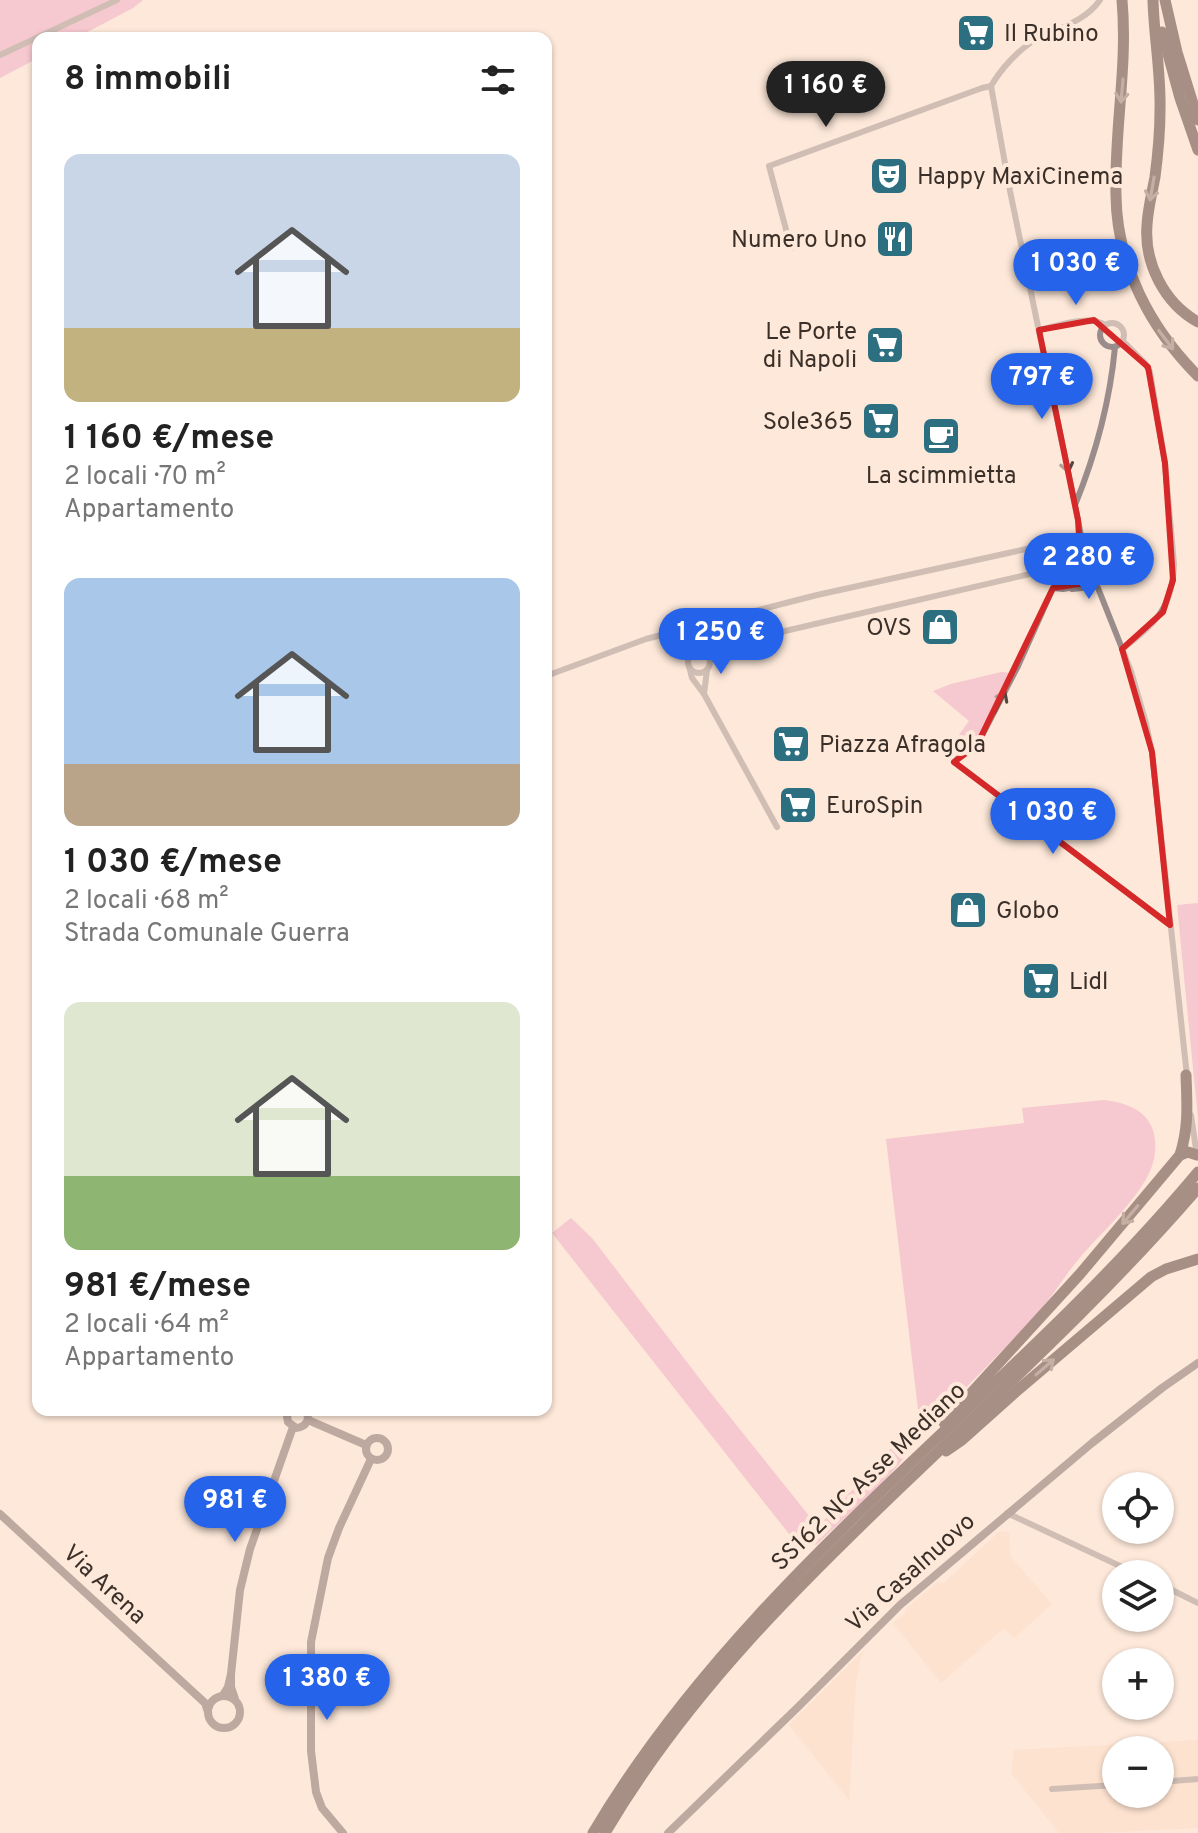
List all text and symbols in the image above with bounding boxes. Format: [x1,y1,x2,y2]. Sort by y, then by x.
supermarket icon: Il Rubino [955,12,997,54]
place label: Il Rubino [1004,20,1099,50]
icon: filters [476,58,520,102]
text: 8 immobili [64,59,231,102]
pin: 1 160 € [752,61,900,129]
text: 1 160 € [784,70,868,103]
one-way arrow [1114,77,1129,104]
theatre icon: Happy MaxiCinema [868,155,910,197]
place label: Happy MaxiCinema [917,163,1123,193]
one-way arrow [1144,176,1159,201]
icon: home [220,206,364,350]
restaurant icon: Numero Uno [874,218,916,260]
place label: Numero Uno [731,226,867,256]
pin: 1 030 € [1002,239,1150,307]
text: 1 030 € [1031,248,1121,281]
place label: Le Porte di Napoli [763,318,857,376]
supermarket icon: Le Porte di Napoli [864,324,906,366]
one-way arrow [1158,329,1175,350]
pin: 797 € [986,353,1098,421]
text: 797 € [1009,362,1075,395]
supermarket icon: Sole365 [860,400,902,442]
place label: Sole365 [763,408,853,438]
cafe icon: La scimmietta [920,415,962,457]
text: 1 160 €/mese [64,418,274,461]
one-way arrow [1059,448,1074,474]
text: 2 locali · 70 m² [64,461,226,494]
place label: La scimmietta [866,462,1016,492]
text: Appartamento [64,494,234,527]
pin: 2 280 € [1015,533,1163,601]
text: 2 280 € [1042,542,1136,575]
shop icon: OVS [919,606,961,648]
pin: 1 250 € [647,608,795,676]
place label: OVS [866,614,912,644]
text: 1 250 € [677,617,765,650]
icon: home [220,630,364,774]
one-way arrow [992,690,1008,714]
supermarket icon: Piazza Afragola [770,723,812,765]
place label: Piazza Afragola [819,731,986,761]
supermarket icon: EuroSpin [777,784,819,826]
pin: 1 030 € [979,788,1127,856]
place label: EuroSpin [826,792,923,822]
text: 1 030 € [1008,797,1098,830]
text: 1 030 €/mese [64,842,282,885]
text: 2 locali · 68 m² [64,885,229,918]
shop icon: Globo [947,889,989,931]
place label: Globo [996,897,1059,927]
text: Strada Comunale Guerra [64,918,350,951]
supermarket icon: Lidl [1020,960,1062,1002]
place label: Lidl [1069,968,1108,998]
icon: home [220,1054,364,1198]
one-way arrow [1121,1205,1139,1225]
text: 981 €/mese [64,1266,251,1309]
text: 2 locali · 64 m² [64,1309,229,1342]
text: Appartamento [64,1342,234,1375]
one-way arrow [1034,1358,1054,1376]
street label: SS162 NC Asse Mediano [766,1377,973,1578]
map controls [1102,1472,1174,1808]
button: locate [1102,1472,1174,1544]
pin: 981 € [179,1476,291,1544]
text: 981 € [202,1485,268,1518]
street label: Via Casalnuovo [840,1508,982,1639]
street label: Via Arena [56,1539,152,1632]
button: layers [1102,1560,1174,1632]
button: + [1102,1648,1174,1720]
pin: 1 380 € [253,1654,401,1722]
text: 1 380 € [283,1663,371,1696]
button: − [1102,1736,1174,1808]

